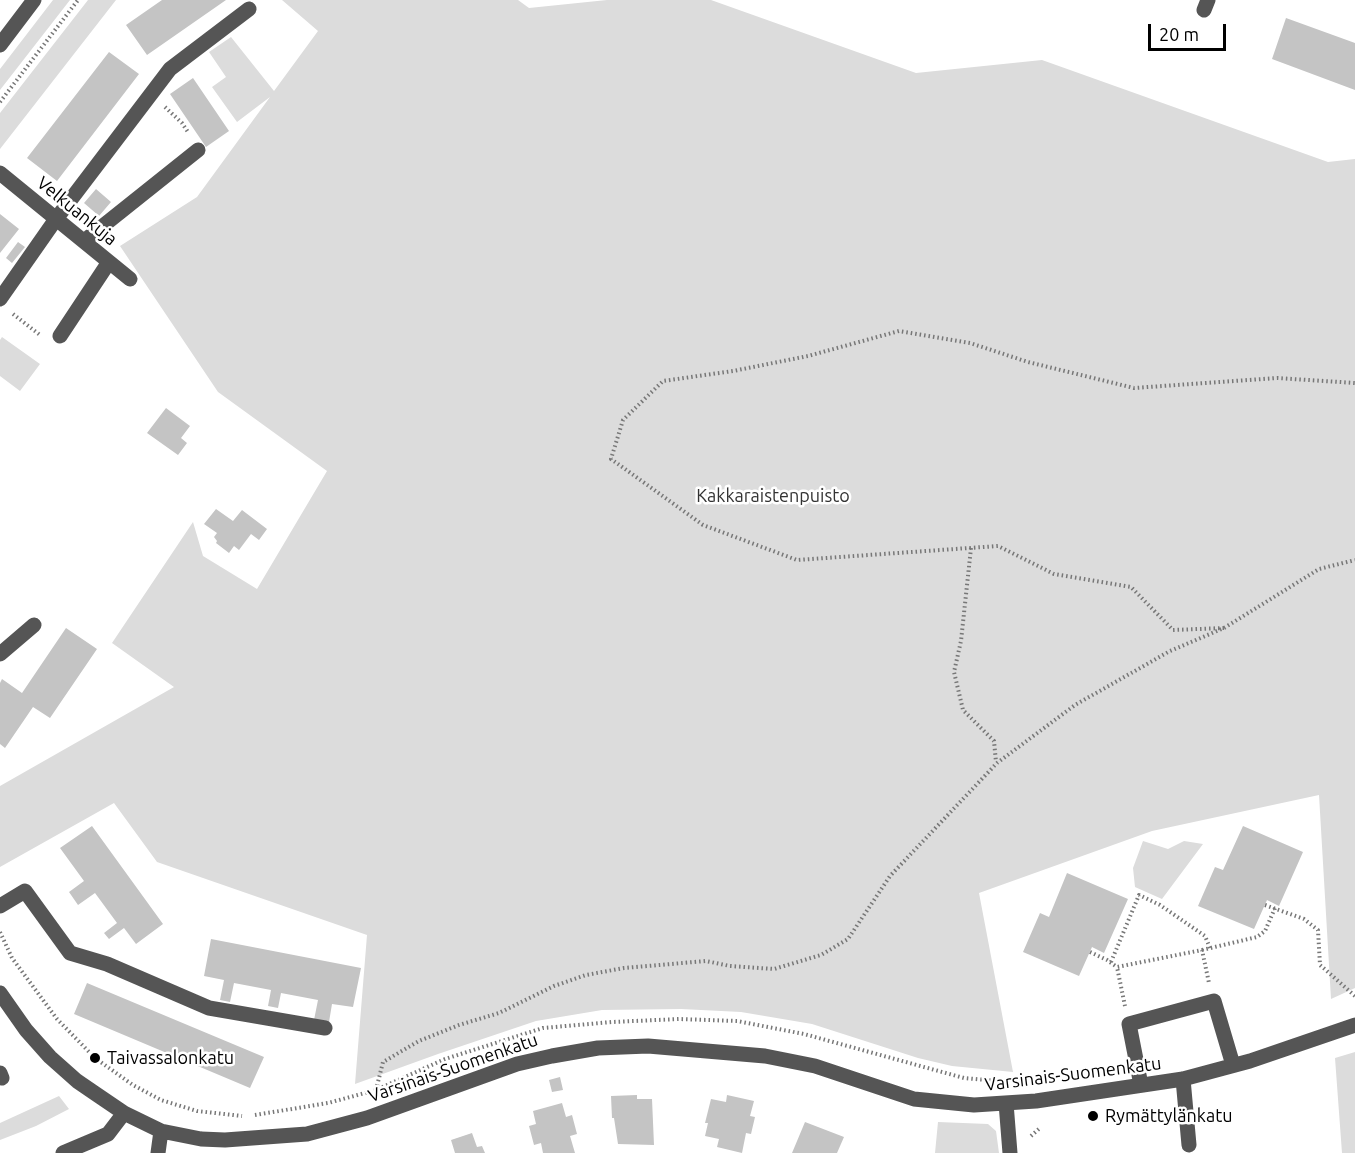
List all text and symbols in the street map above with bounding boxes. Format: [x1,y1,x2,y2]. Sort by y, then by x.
scale bar [1151,12,1229,50]
text: 20 m [1159,24,1199,44]
street label: Velkuankuja [32,172,122,250]
park label: Kakkaraistenpuisto [696,485,850,507]
street label: Varsinais-Suomenkatu [365,1029,541,1107]
place label: Taivassalonkatu [107,1047,234,1069]
marker: Taivassalonkatu [88,1051,102,1065]
street label: Varsinais-Suomenkatu [983,1052,1163,1096]
place label: Rymättylänkatu [1105,1105,1232,1127]
marker: Rymättylänkatu [1086,1109,1100,1123]

